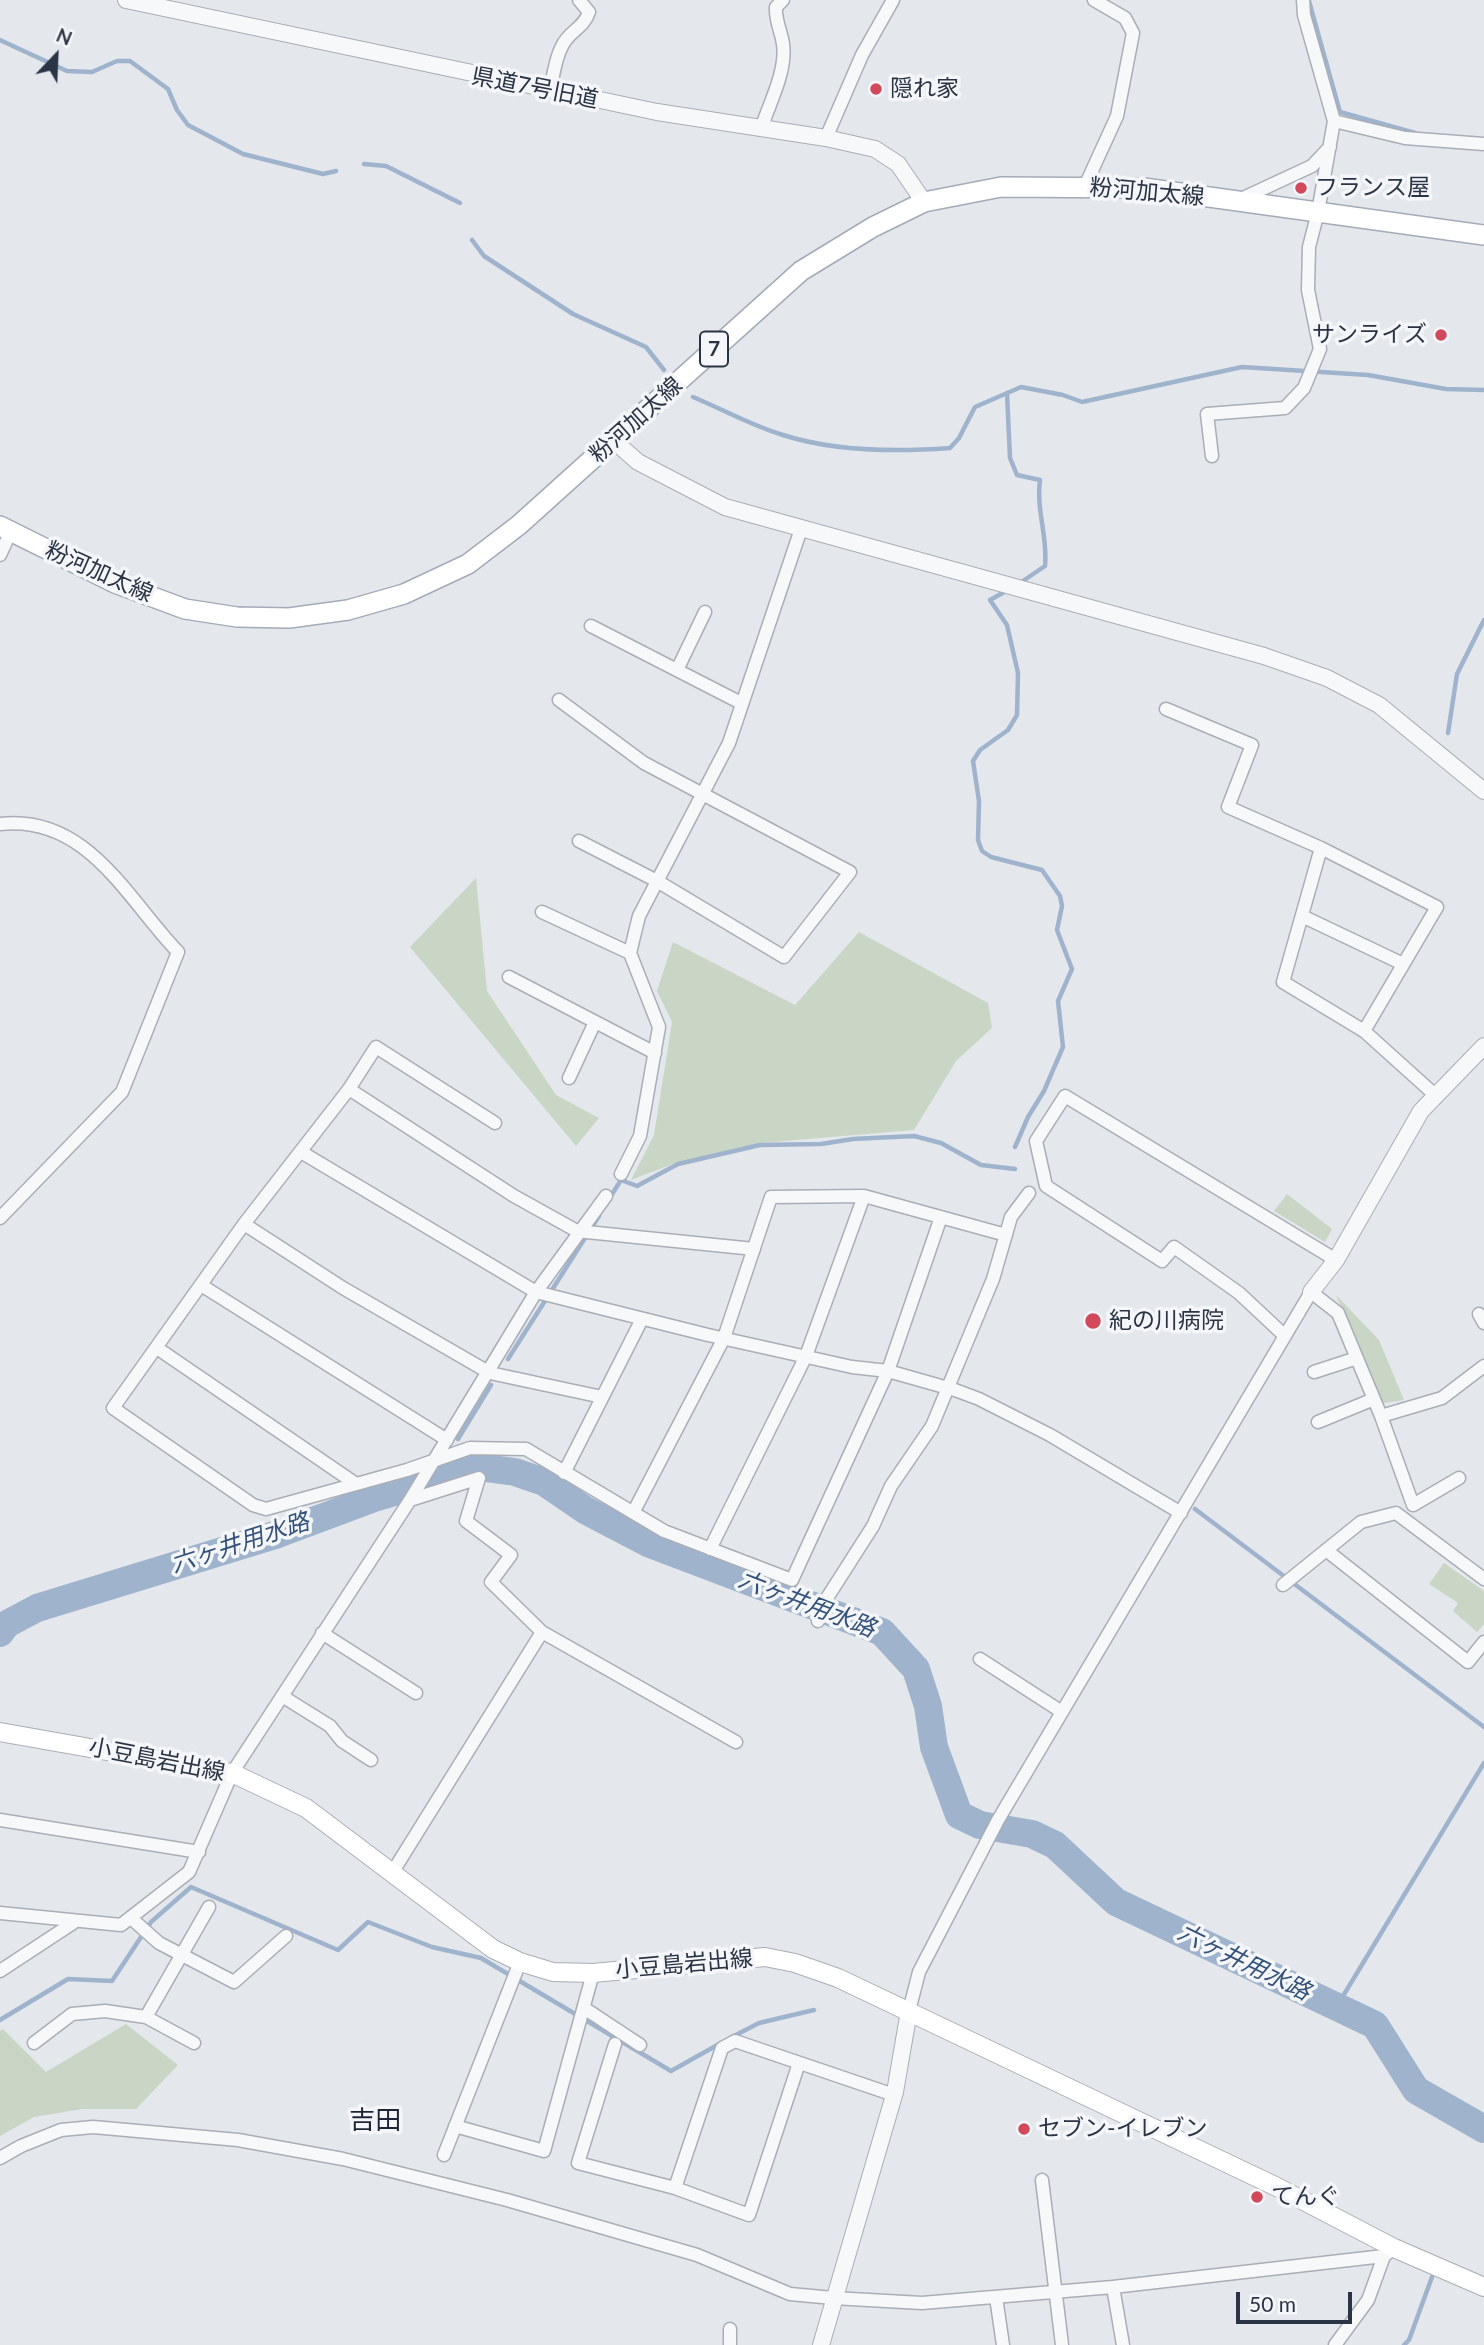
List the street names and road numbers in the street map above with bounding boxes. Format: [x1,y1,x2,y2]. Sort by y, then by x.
street label: 県道7号旧道 [469,62,601,114]
street label: 粉河加太線 [1089,173,1205,211]
road number: 7 [700,332,728,366]
street label: 粉河加太線 [584,371,688,469]
street label: 粉河加太線 [41,536,157,608]
street label: 小豆島岩出線 [87,1733,227,1787]
street label: 小豆島岩出線 [614,1944,754,1984]

